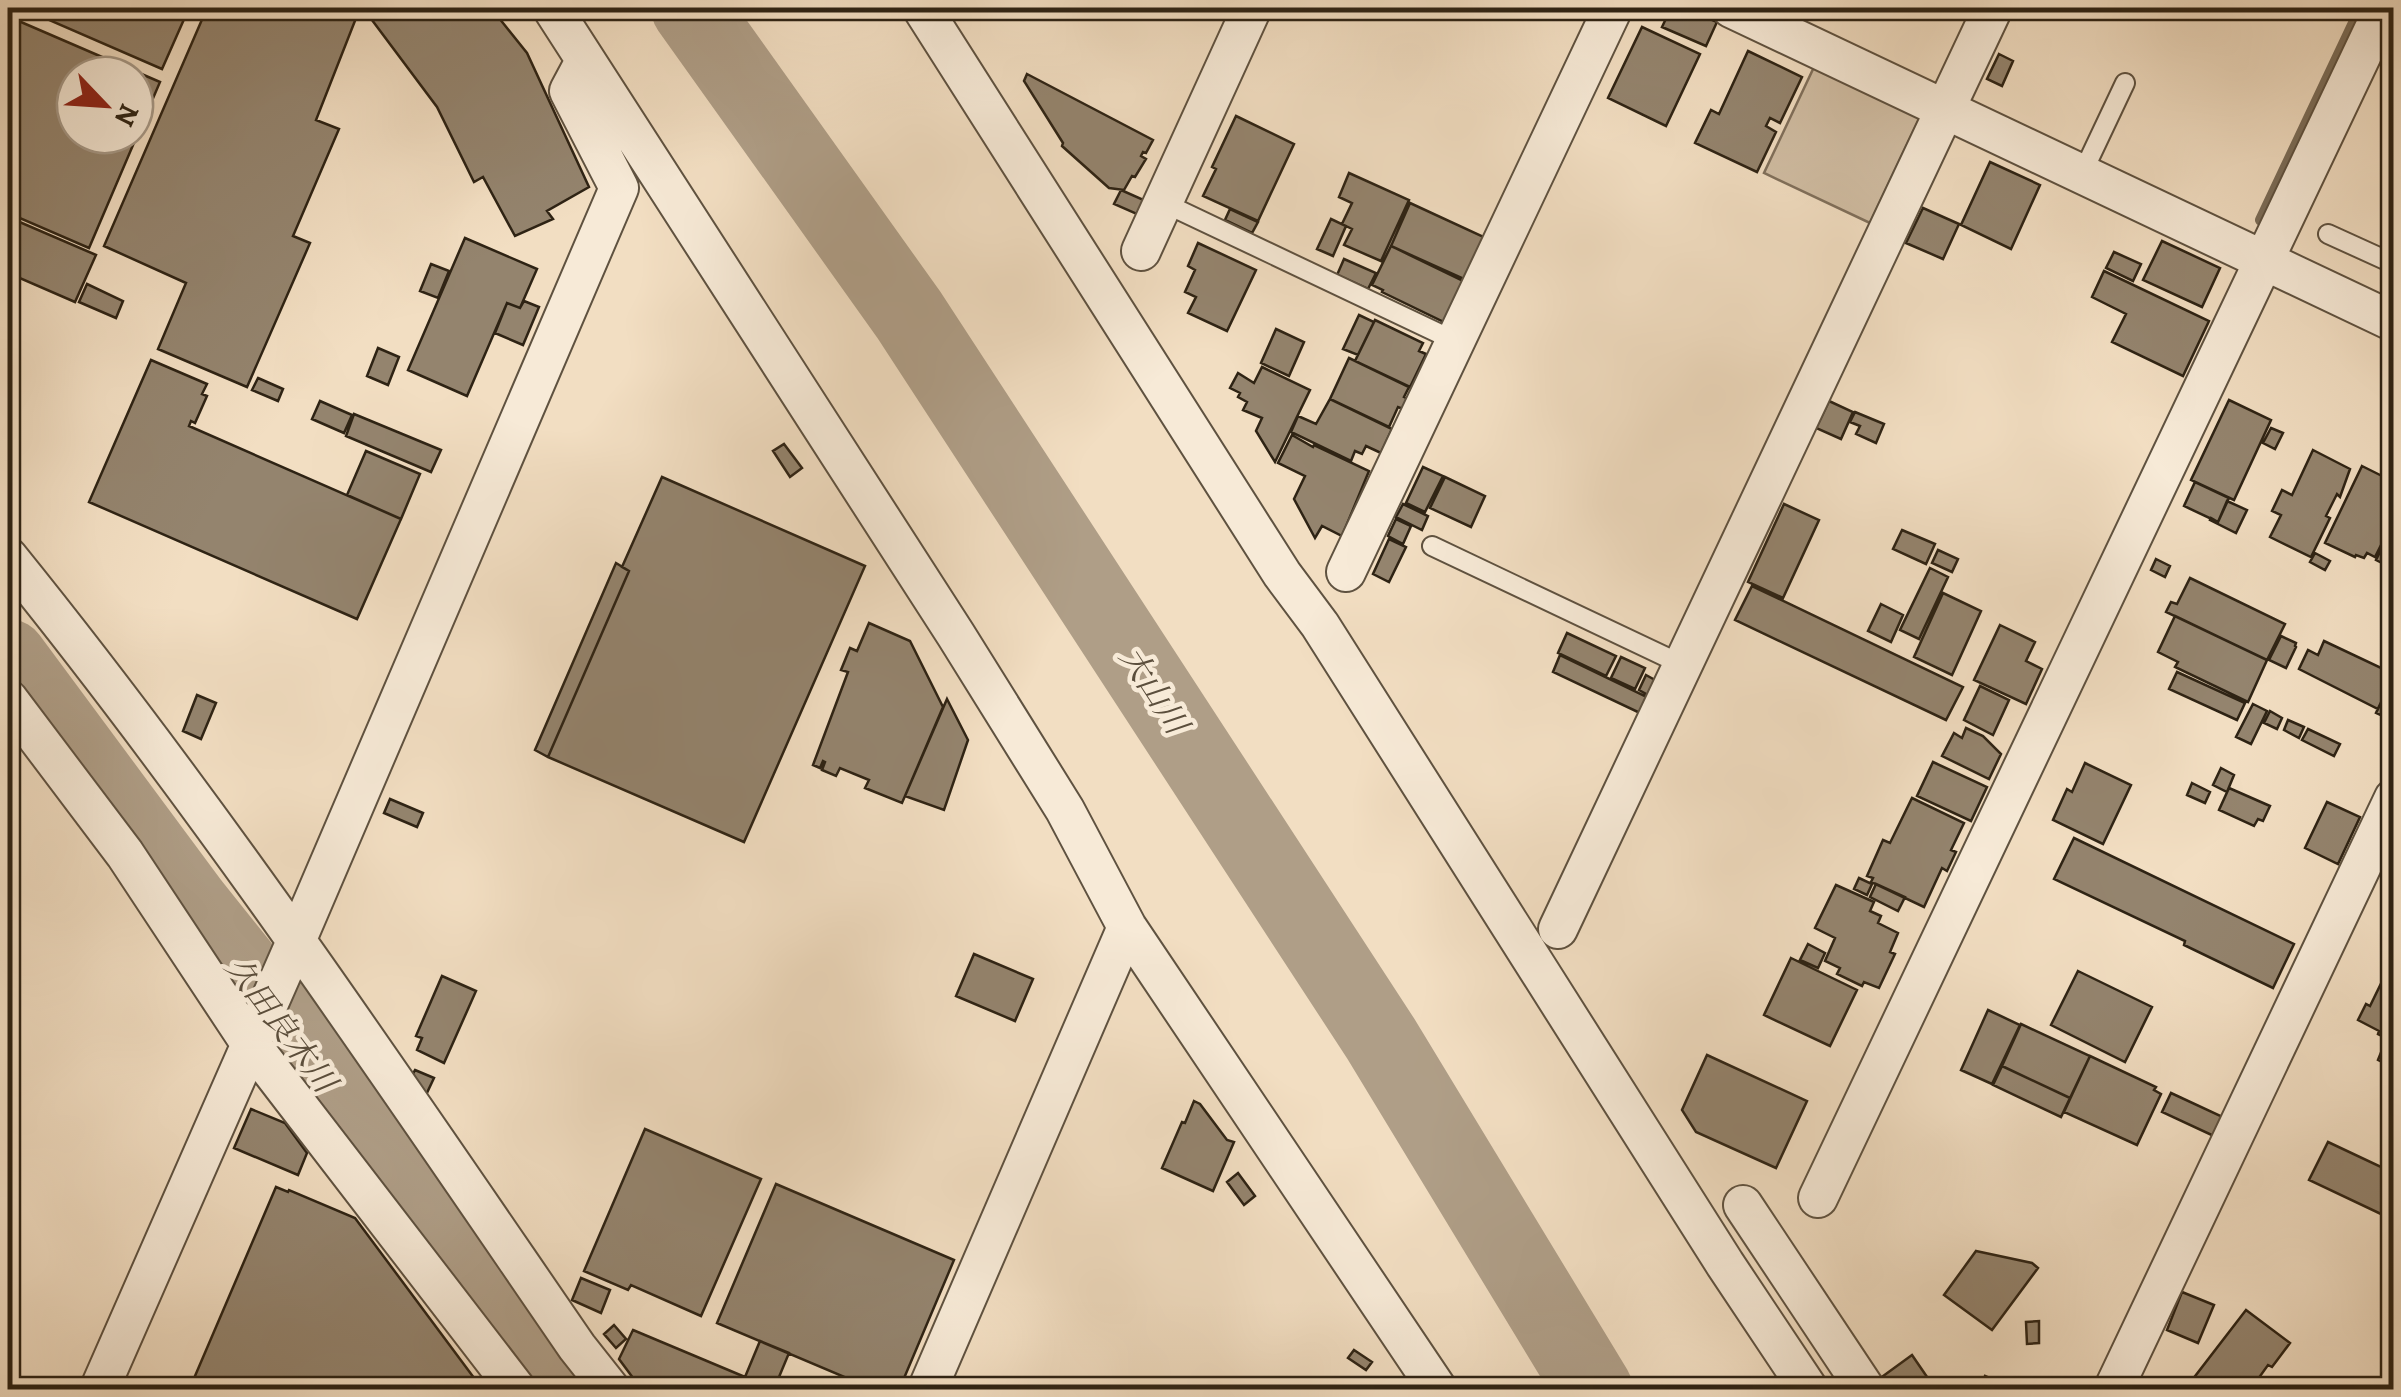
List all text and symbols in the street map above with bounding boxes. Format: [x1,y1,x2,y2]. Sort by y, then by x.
north arrow [55,55,155,155]
text: N [105,98,148,132]
water label: 大山川 [1109,638,1200,745]
water label: 久田良木川 [215,947,349,1104]

